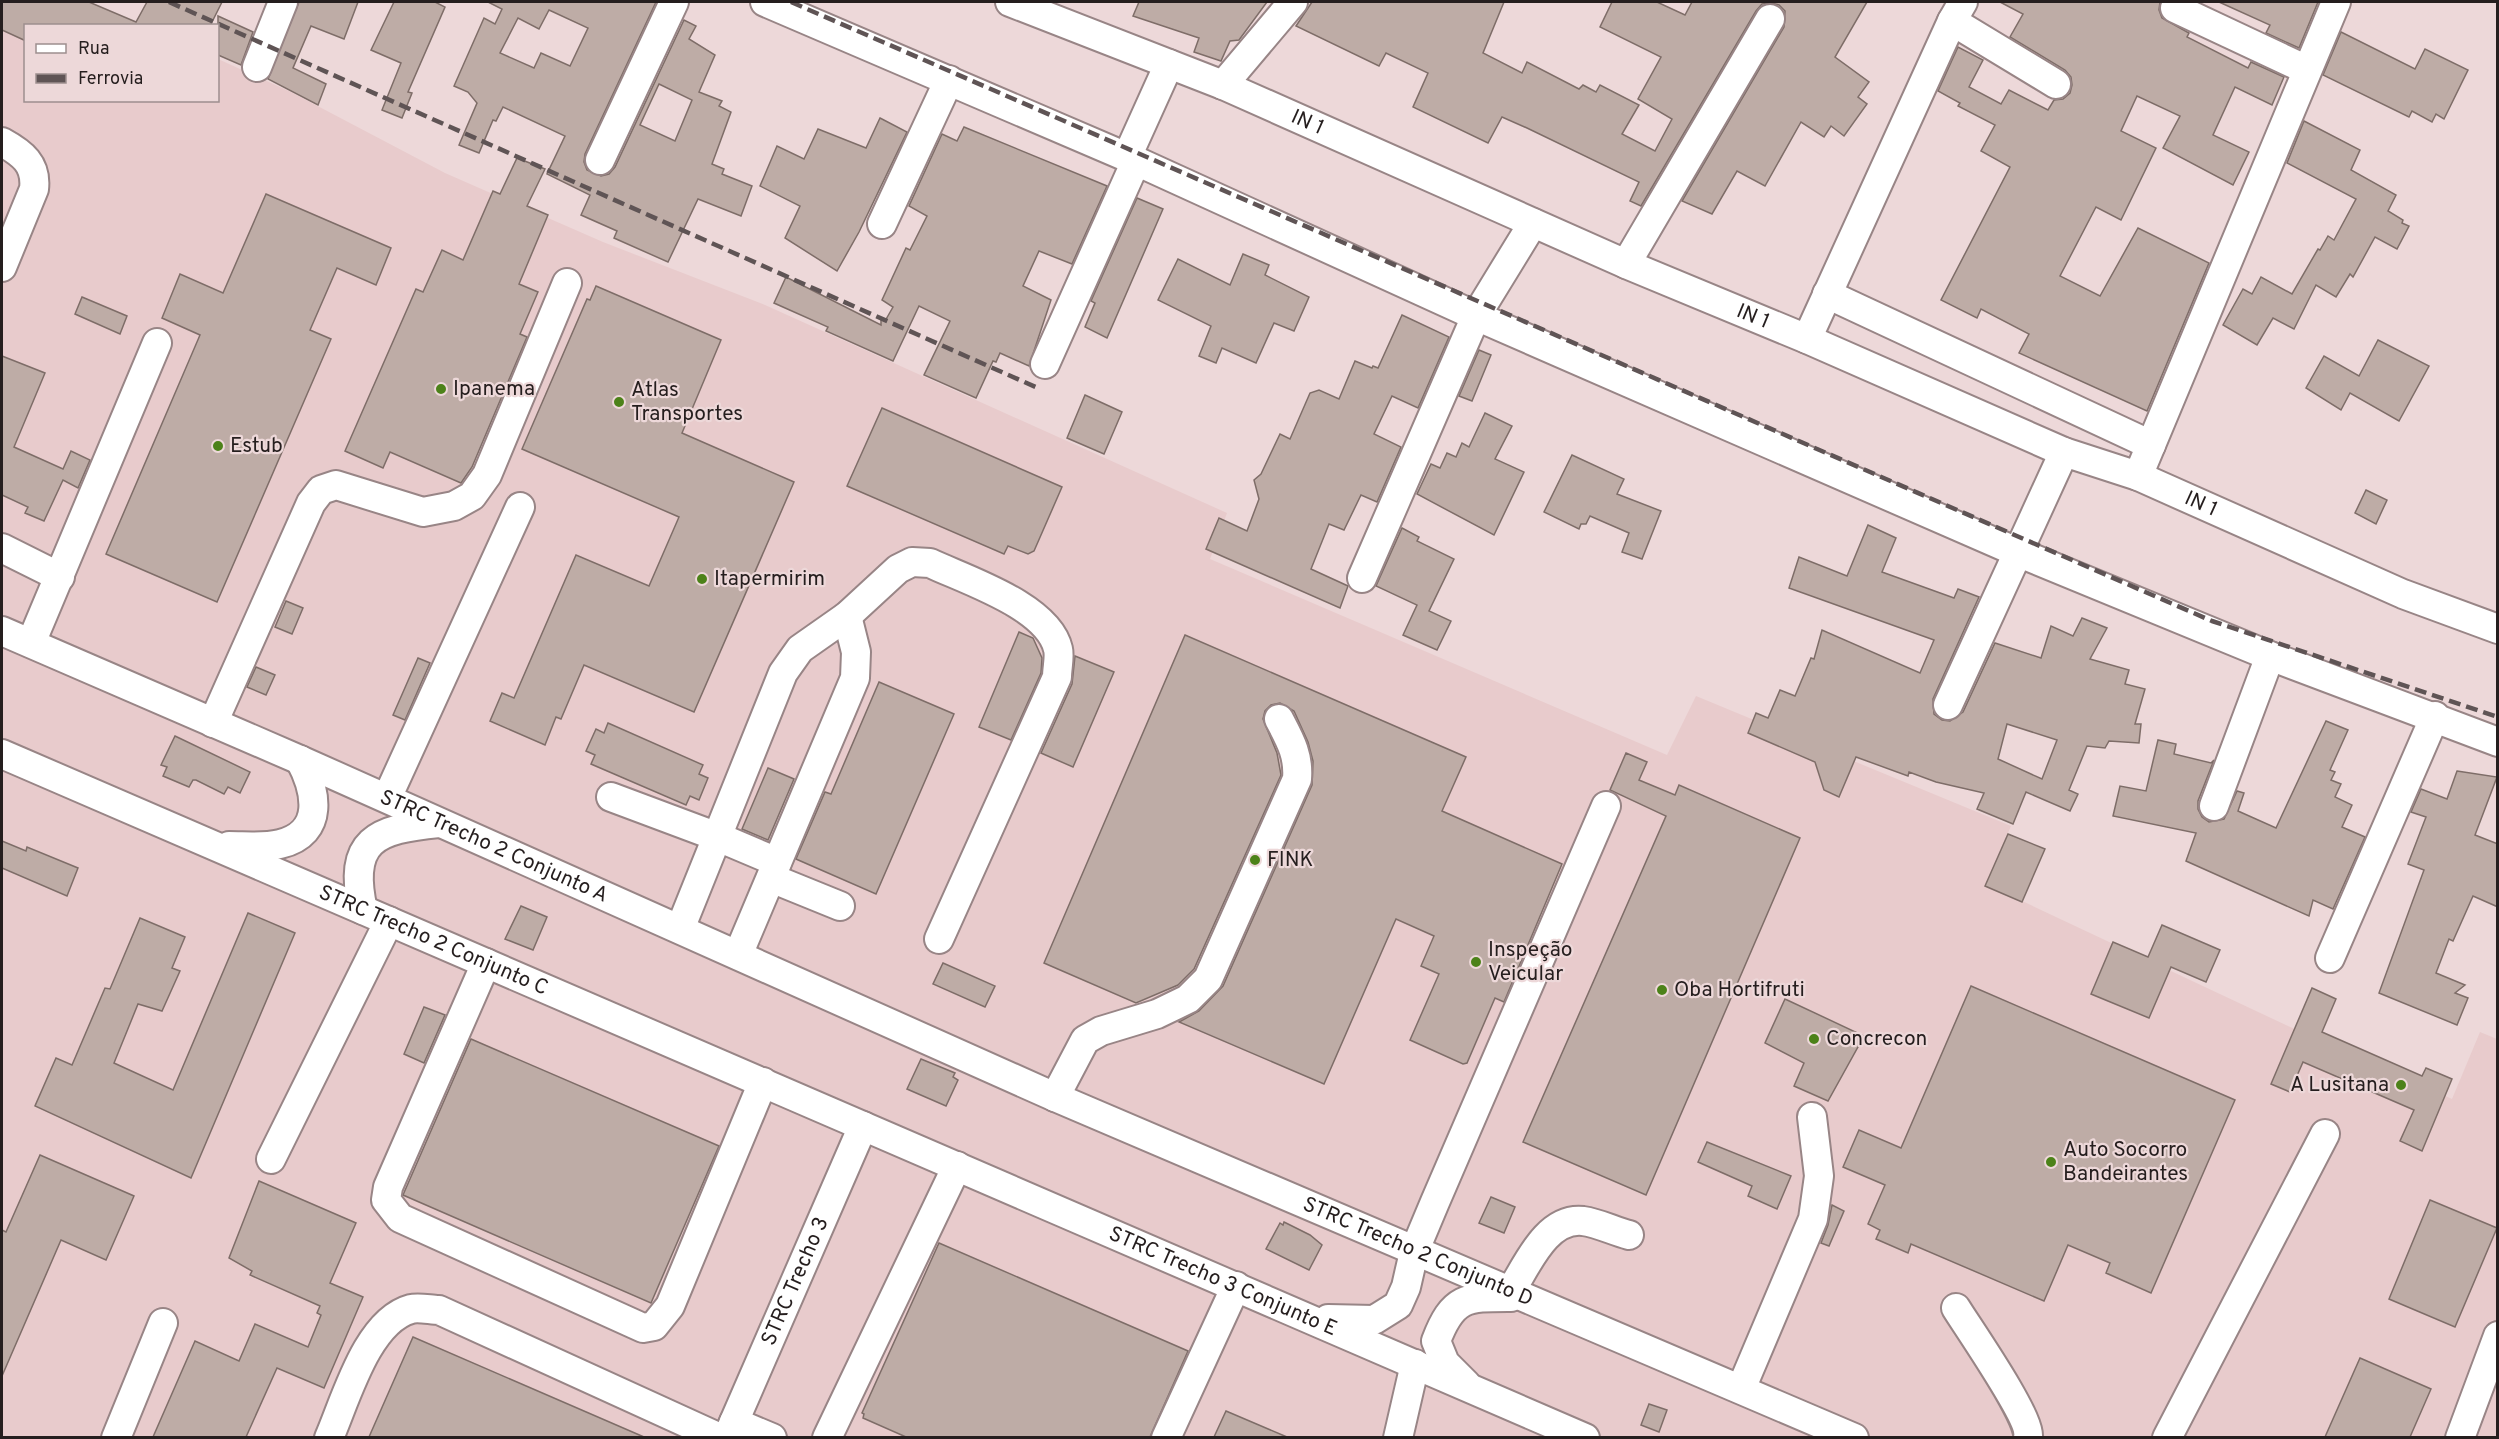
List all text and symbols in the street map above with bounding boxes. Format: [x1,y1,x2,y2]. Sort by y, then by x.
legend [24,24,219,102]
text: Rua [78,38,109,61]
text: Ferrovia [78,68,143,91]
street label: IN 1 [1287,103,1328,142]
street label: IN 1 [1732,298,1774,335]
place label: Ipanema [453,376,535,403]
place label: Atlas Transportes [631,377,743,428]
marker: Ipanema [434,382,448,396]
marker: Atlas Transportes [612,395,626,409]
place label: Estub [230,433,283,460]
marker: Estub [211,439,225,453]
street label: IN 1 [2180,485,2222,523]
place label: Itapermirim [714,566,825,593]
marker: Itapermirim [695,572,709,586]
street label: STRC Trecho 2 Conjunto A [376,784,612,909]
place label: FINK [1267,847,1313,874]
marker: FINK [1248,853,1262,867]
street label: STRC Trecho 2 Conjunto C [315,879,552,1002]
place label: Inspeção Veicular [1488,937,1573,988]
marker: Inspeção Veicular [1469,955,1483,969]
place label: Oba Hortifruti [1674,977,1805,1004]
marker: Oba Hortifruti [1655,983,1669,997]
place label: Concrecon [1826,1026,1927,1053]
marker: Concrecon [1807,1032,1821,1046]
place label: A Lusitana [2290,1072,2389,1099]
marker: A Lusitana [2394,1078,2408,1092]
place label: Auto Socorro Bandeirantes [2063,1137,2188,1188]
marker: Auto Socorro Bandeirantes [2044,1155,2058,1169]
street label: STRC Trecho 2 Conjunto D [1298,1191,1537,1313]
street label: STRC Trecho 3 [755,1213,835,1350]
street label: STRC Trecho 3 Conjunto E [1105,1220,1341,1343]

